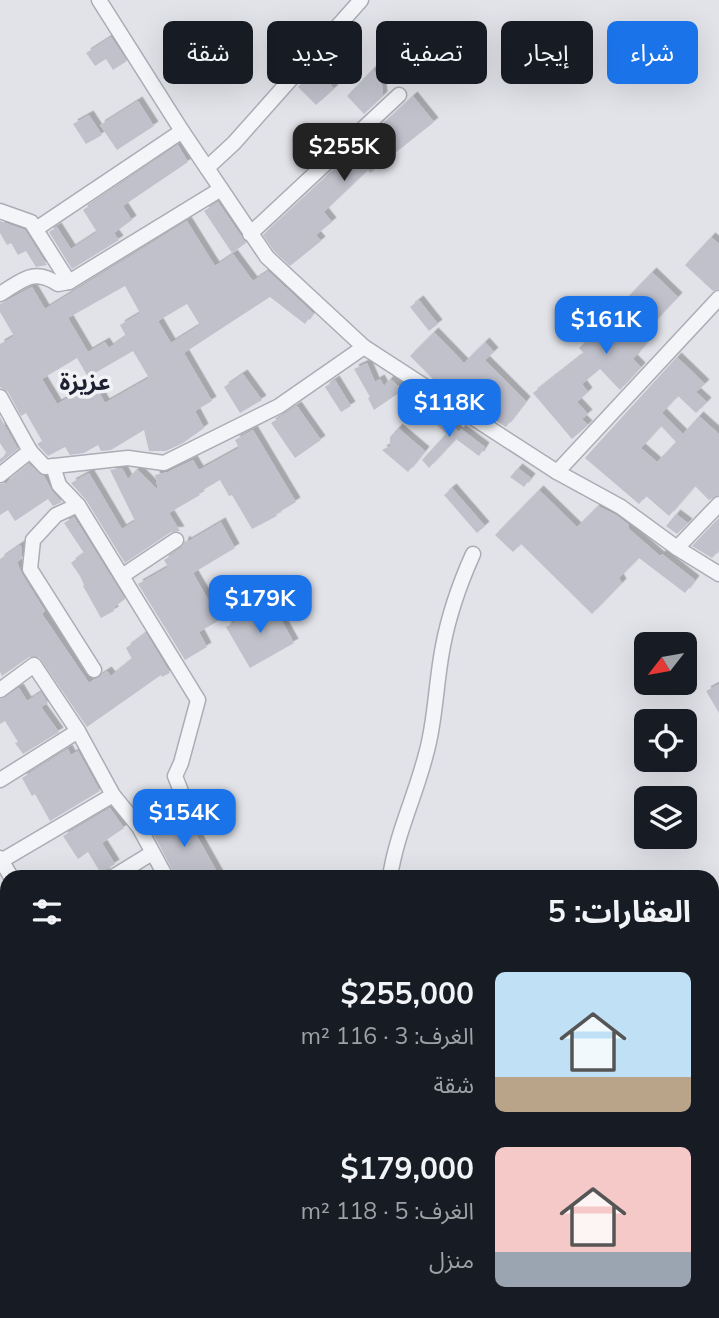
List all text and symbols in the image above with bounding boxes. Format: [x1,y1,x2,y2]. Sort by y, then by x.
chip: شقة [163,21,253,84]
chip: جديد [267,21,362,84]
chip: تصفية [376,21,487,84]
chip: إيجار [501,21,593,84]
chip: شراء [607,21,698,84]
pin: $255K [295,124,393,183]
text: $255K [309,131,379,160]
pin: $161K [557,296,655,356]
text: $161K [571,304,641,333]
district label: عزيزة [60,367,111,396]
pin: $118K [400,380,498,439]
text: $118K [414,387,484,416]
pin: $179K [211,576,309,635]
text: $179K [225,583,295,612]
north arrow [634,632,696,695]
map controls [634,632,697,849]
button: locate [634,709,697,772]
button: layers [634,786,697,849]
pin: $154K [135,790,233,849]
text: $154K [149,797,219,826]
text: العقارات: 5 [548,892,691,930]
icon: filters [28,893,66,931]
text: $255,000 [341,974,474,1012]
icon: home [551,1000,635,1084]
text: الغرف: 3 · 116 m² [301,1021,474,1050]
text: شقة [433,1070,474,1099]
text: $179,000 [341,1149,474,1187]
icon: home [551,1175,635,1259]
text: الغرف: 5 · 118 m² [301,1196,474,1225]
text: منزل [429,1245,474,1274]

